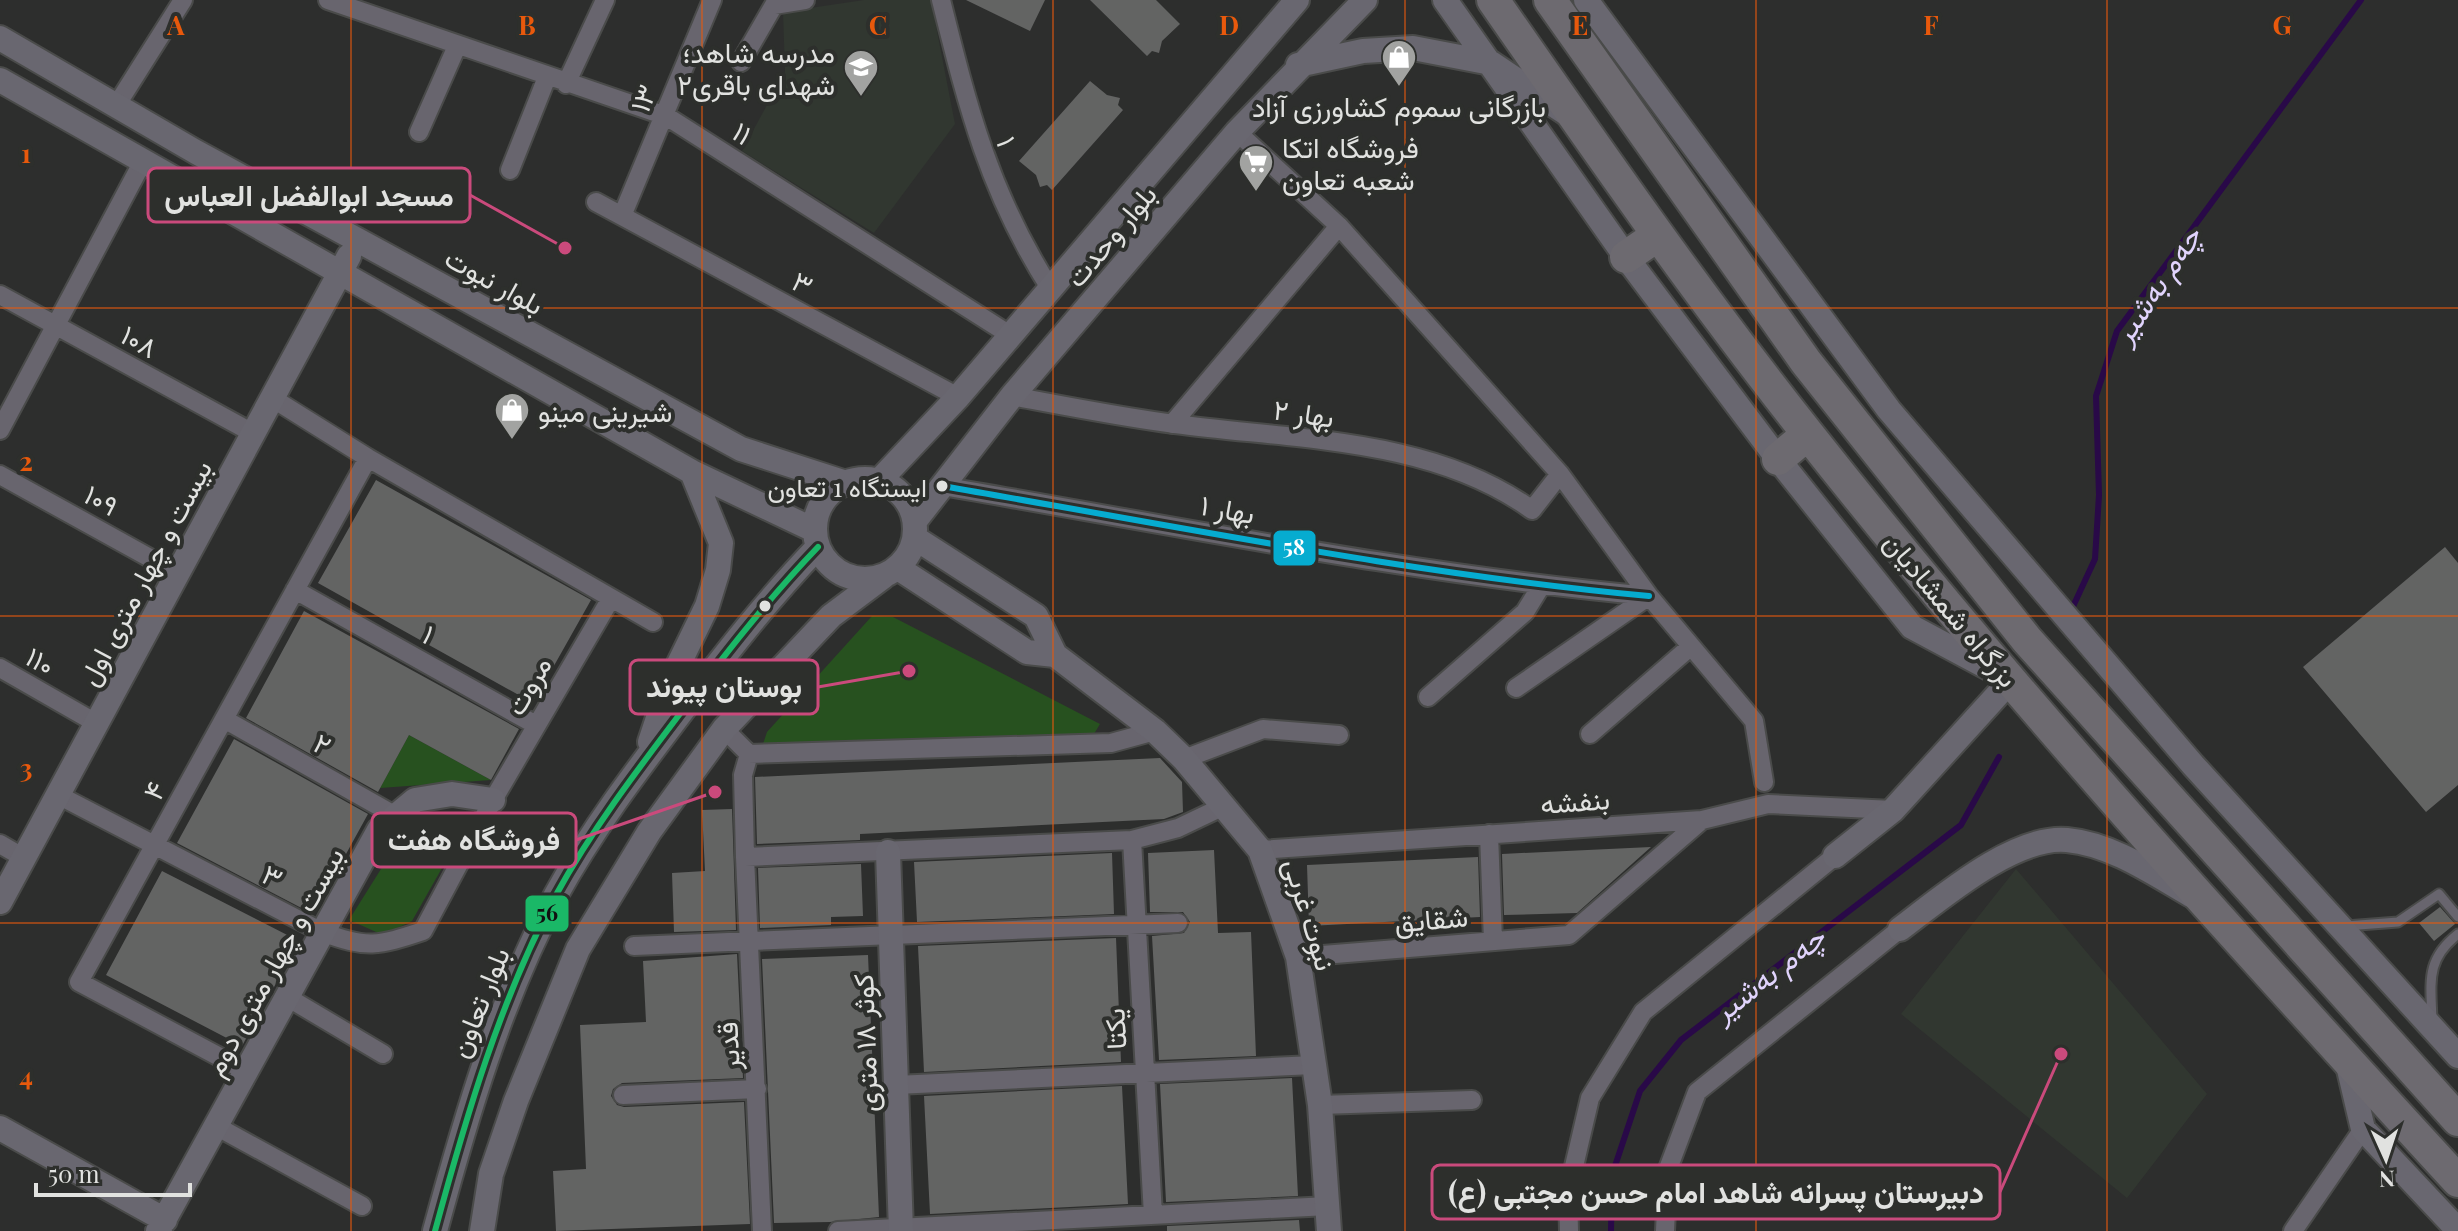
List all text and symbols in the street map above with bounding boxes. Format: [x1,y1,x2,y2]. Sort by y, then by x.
text: A [166,7,185,42]
text: B [518,7,536,42]
text: C [869,7,887,42]
text: D [1219,7,1239,42]
text: E [1572,7,1588,42]
text: F [1923,7,1939,42]
text: G [2272,7,2292,42]
place label: مدرسه شاهد؛ شهدای باقری۲ [677,33,835,103]
shop icon: بازرگانی سموم کشاورزی آزاد [1380,38,1418,88]
school or university icon: مدرسه شاهد؛ شهدای باقری۲ [842,48,880,98]
street label: ۱۳ [620,79,664,117]
place label: بازرگانی سموم کشاورزی آزاد [1252,87,1546,126]
street label: ۱۱ [726,112,760,152]
place label: فروشگاه اتکا شعبه تعاون [1282,128,1419,198]
street label: ۱ [989,131,1027,151]
text: 1 [21,135,31,170]
supermarket icon: فروشگاه اتکا شعبه تعاون [1237,143,1275,193]
callout: مسجد ابوالفضل العباس [148,168,470,222]
text: مسجد ابوالفضل العباس [164,174,454,214]
street label: بلوار وحدت [1056,176,1165,295]
water label: چەم بەشیر [2101,217,2212,353]
street label: بلوار نبوت [439,238,551,323]
street label: ۳ [786,261,820,303]
street label: ۱۰۸ [115,315,165,365]
street label: بهار ۲ [1271,389,1337,436]
shop icon: شیرینی مینو [493,391,531,441]
place label: شیرینی مینو [538,392,672,430]
text: 2 [19,443,33,478]
street label: بیست و چهار متری اول [69,453,221,692]
place label: ایستگاه 1 تعاون [767,469,927,504]
street label: ۱۰۹ [78,475,126,523]
marker: ایستگاه 1 تعاون [934,478,950,494]
street label: بهار ۱ [1198,485,1258,532]
street label: بزرگراه شمشادیان [1876,524,2028,695]
line badge: 58 [1272,529,1317,567]
text: 58 [1283,531,1305,561]
unlabelled marker [757,598,773,614]
street label: ۱ [416,615,442,651]
street label: ۱۱۰ [20,637,62,683]
street label: مروت [495,649,559,722]
callout: بوستان پیوند [630,660,818,714]
text: بوستان پیوند [646,665,802,707]
street label: ۲ [308,723,338,763]
text: 3 [20,750,32,785]
street label: ۴ [133,774,173,806]
street label: بنفشه [1539,779,1611,821]
callout: فروشگاه هفت [372,813,576,867]
text: فروشگاه هفت [388,818,560,858]
street label: بیست و چهار متری دوم [195,840,353,1083]
street label: نبوت غربی [1275,853,1346,975]
street label: ۳ [256,854,290,896]
line badge: 56 [524,894,570,933]
street label: شقایق [1393,896,1469,940]
text: 56 [536,897,558,927]
water label: چەم بەشیر [1702,916,1835,1032]
street label: بلوار تعاون [439,941,518,1063]
street label: کوثر ۱۸ متری [843,973,886,1113]
street label: یکتا [1094,1008,1134,1050]
street label: قدیر [707,1021,748,1072]
text: 4 [19,1058,33,1093]
north arrow [2346,1119,2426,1199]
scale bar [36,1147,190,1197]
text: 50 m [48,1157,100,1189]
callout: دبیرستان پسرانه شاهد امام حسن مجتبی (ع) [1432,1165,2000,1219]
text: N [2378,1165,2396,1195]
text: دبیرستان پسرانه شاهد امام حسن مجتبی (ع) [1448,1171,1984,1213]

